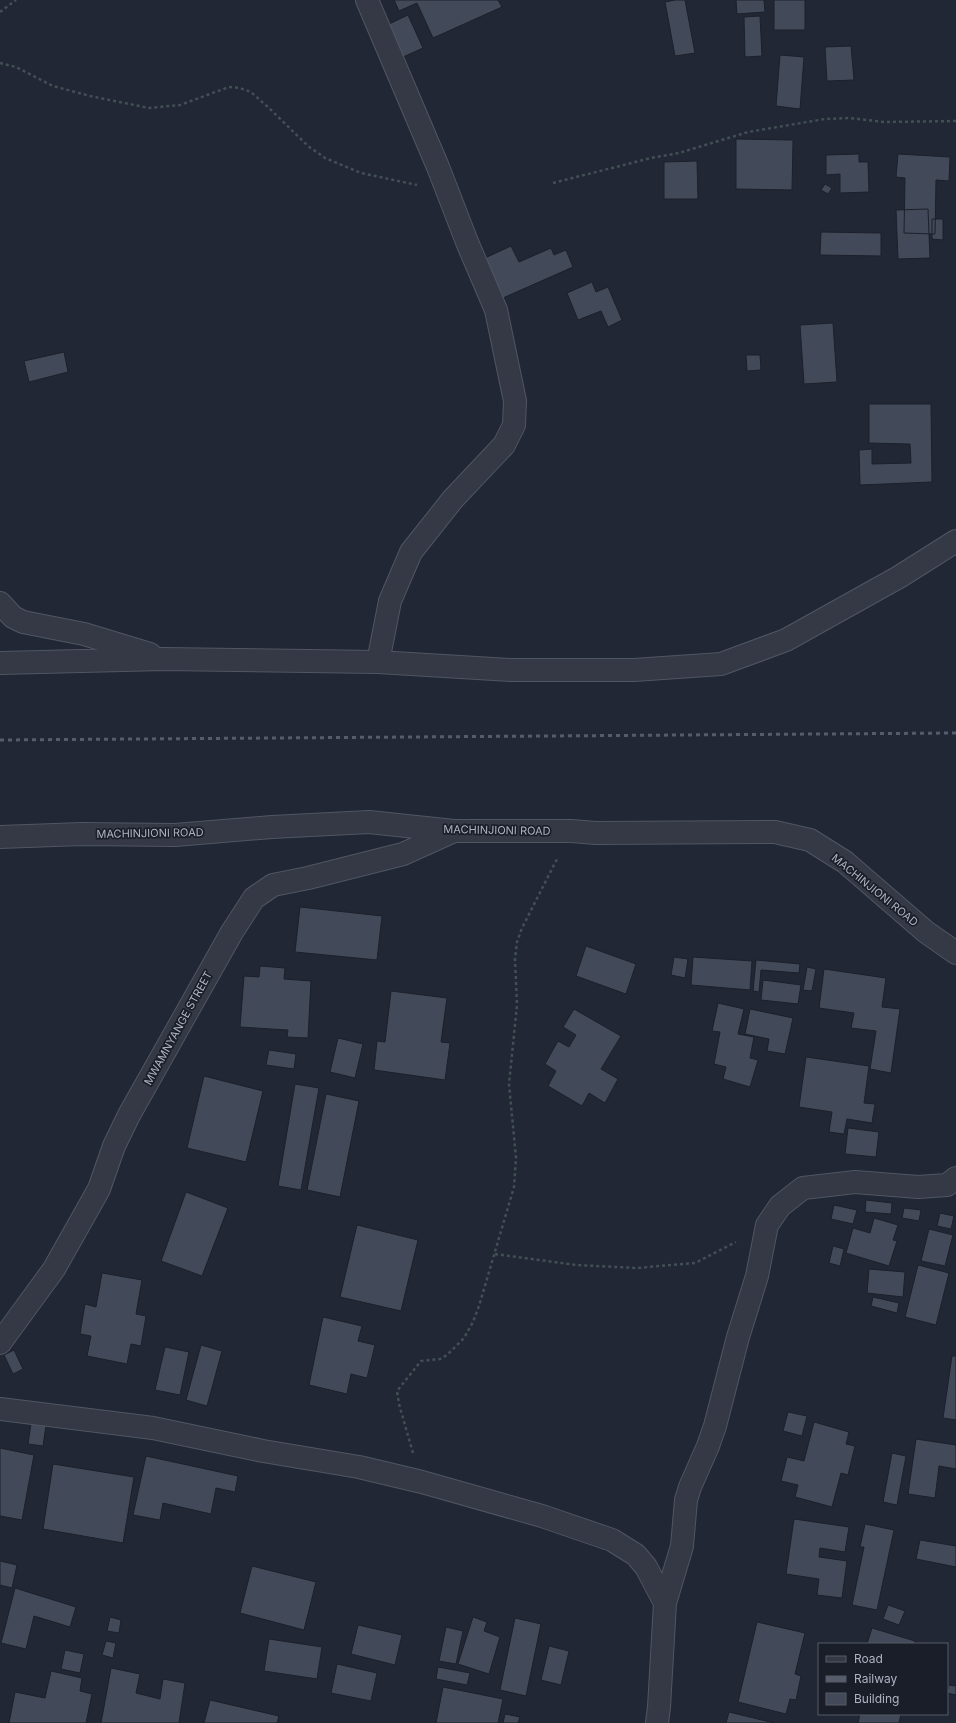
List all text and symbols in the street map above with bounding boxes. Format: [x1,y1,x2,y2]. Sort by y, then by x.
street label: MACHINJIONI ROAD [443,822,551,838]
street label: MACHINJIONI ROAD [96,825,204,841]
street label: MACHINJIONI ROAD [829,851,921,929]
street label: MWAMNYANGE STREET [141,969,215,1087]
legend [818,1643,948,1715]
text: Road [854,1651,883,1666]
text: Railway [854,1671,898,1686]
text: Building [854,1691,899,1706]

